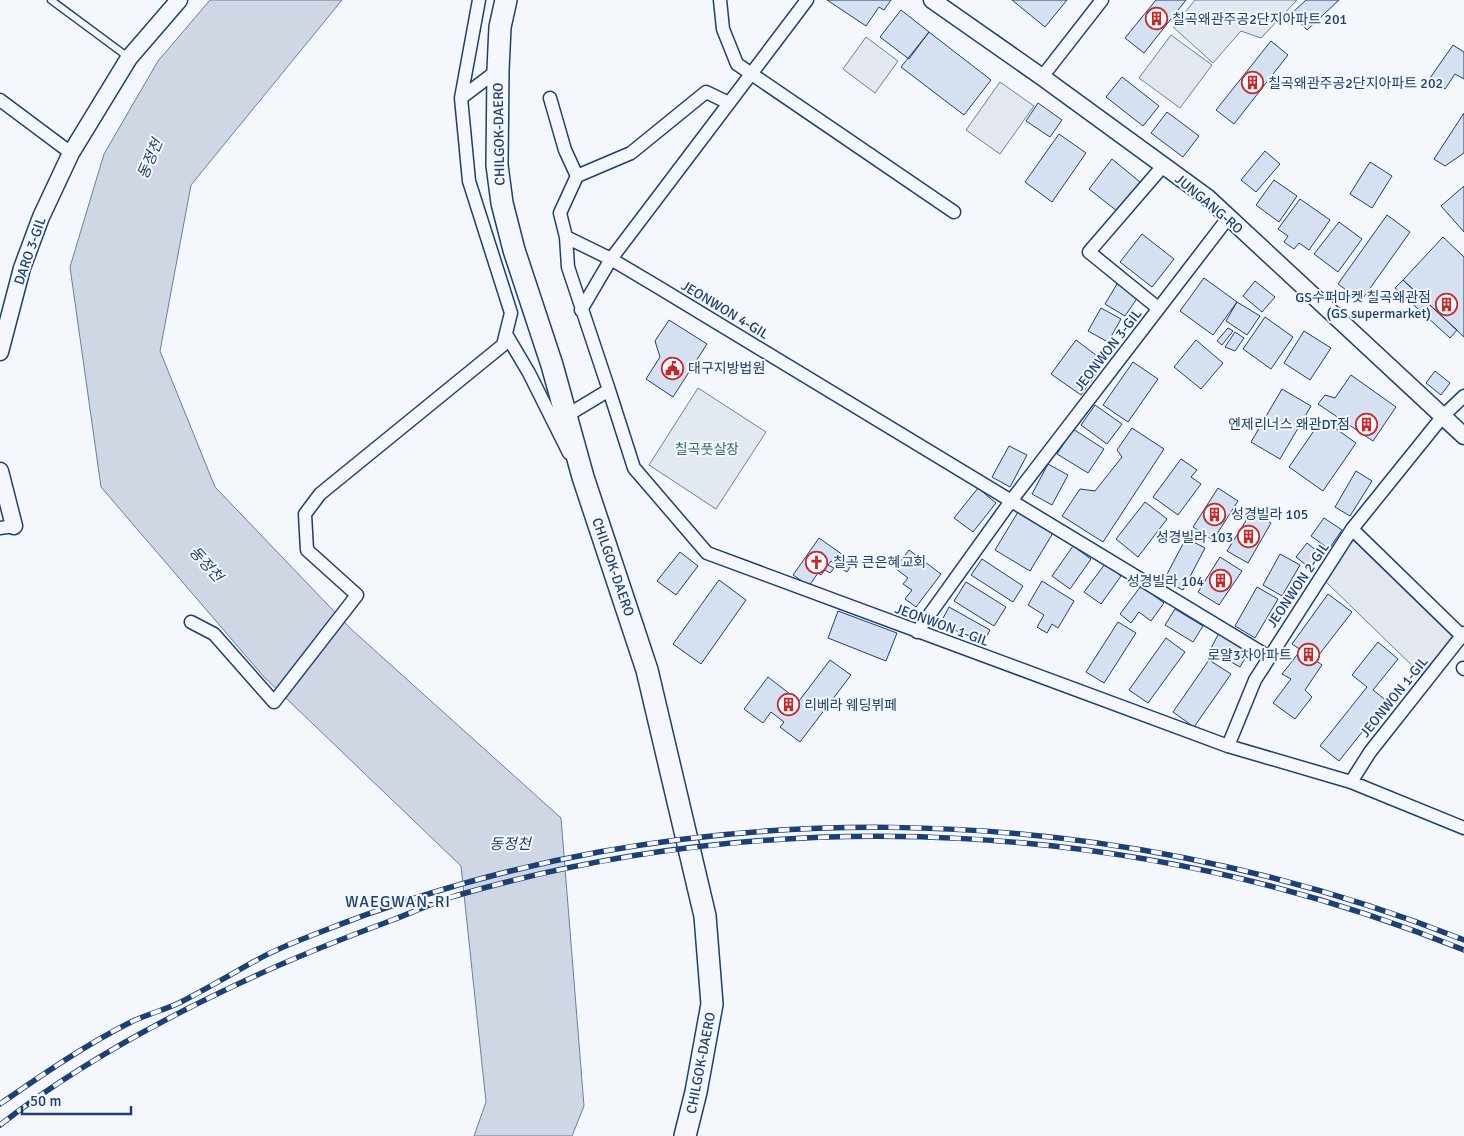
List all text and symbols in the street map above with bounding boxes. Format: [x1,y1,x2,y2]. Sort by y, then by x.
building icon: 칠곡왜관주공2단지아파트 201 [1144,7,1168,31]
place label: 칠곡왜관주공2단지아파트 201 [1172,11,1347,28]
building icon: 칠곡왜관주공2단지아파트 202 [1240,71,1264,95]
place label: 칠곡왜관주공2단지아파트 202 [1268,75,1443,92]
street label: CHILGOK-DAERO [490,82,508,186]
water label: 동정천 [134,134,167,182]
street label: JUNGANG-RO [1172,171,1246,237]
street label: DARO 3-GIL [10,215,50,287]
street label: JEONWON 4-GIL [678,277,772,343]
place label: GS수퍼마켓 칠곡왜관점 (GS supermarket) [1295,289,1431,322]
building icon: GS수퍼마켓 칠곡왜관점 (GS supermarket) [1435,293,1459,317]
street label: JEONWON 3-GIL [1071,306,1145,394]
public building icon: 대구지방법원 [660,356,684,380]
place label: 대구지방법원 [688,360,765,377]
building icon: 엔제리너스 왜관DT점 [1354,412,1378,436]
place label: 엔제리너스 왜관DT점 [1228,416,1350,433]
park label: 칠곡풋살장 [675,441,739,458]
building icon: 성경빌라 105 [1203,502,1227,526]
place label: 성경빌라 105 [1231,506,1308,523]
street label: CHILGOK-DAERO [588,516,638,618]
building icon: 성경빌라 103 [1237,525,1261,549]
place label: 성경빌라 103 [1156,529,1233,546]
street label: JEONWON 2-GIL [1263,539,1333,631]
water label: 동정천 [185,543,228,587]
church icon: 칠곡 큰은혜교회 [805,550,829,574]
place label: 칠곡 큰은혜교회 [833,554,926,571]
building icon: 성경빌라 104 [1208,569,1232,593]
place label: 성경빌라 104 [1127,573,1204,590]
street label: JEONWON 1-GIL [893,600,991,650]
building icon: 로얄3차아파트 [1296,643,1320,667]
place label: 로얄3차아파트 [1207,647,1292,664]
street label: JEONWON 1-GIL [1356,653,1432,741]
building icon: 리베라 웨딩뷔페 [776,693,800,717]
place label: 리베라 웨딩뷔페 [804,697,897,714]
water label: 동정천 [489,835,533,853]
district label: WAEGWAN-RI [345,892,451,912]
street label: CHILGOK-DAERO [683,1011,719,1115]
scale bar [22,1084,131,1116]
text: 50 m [30,1092,61,1110]

